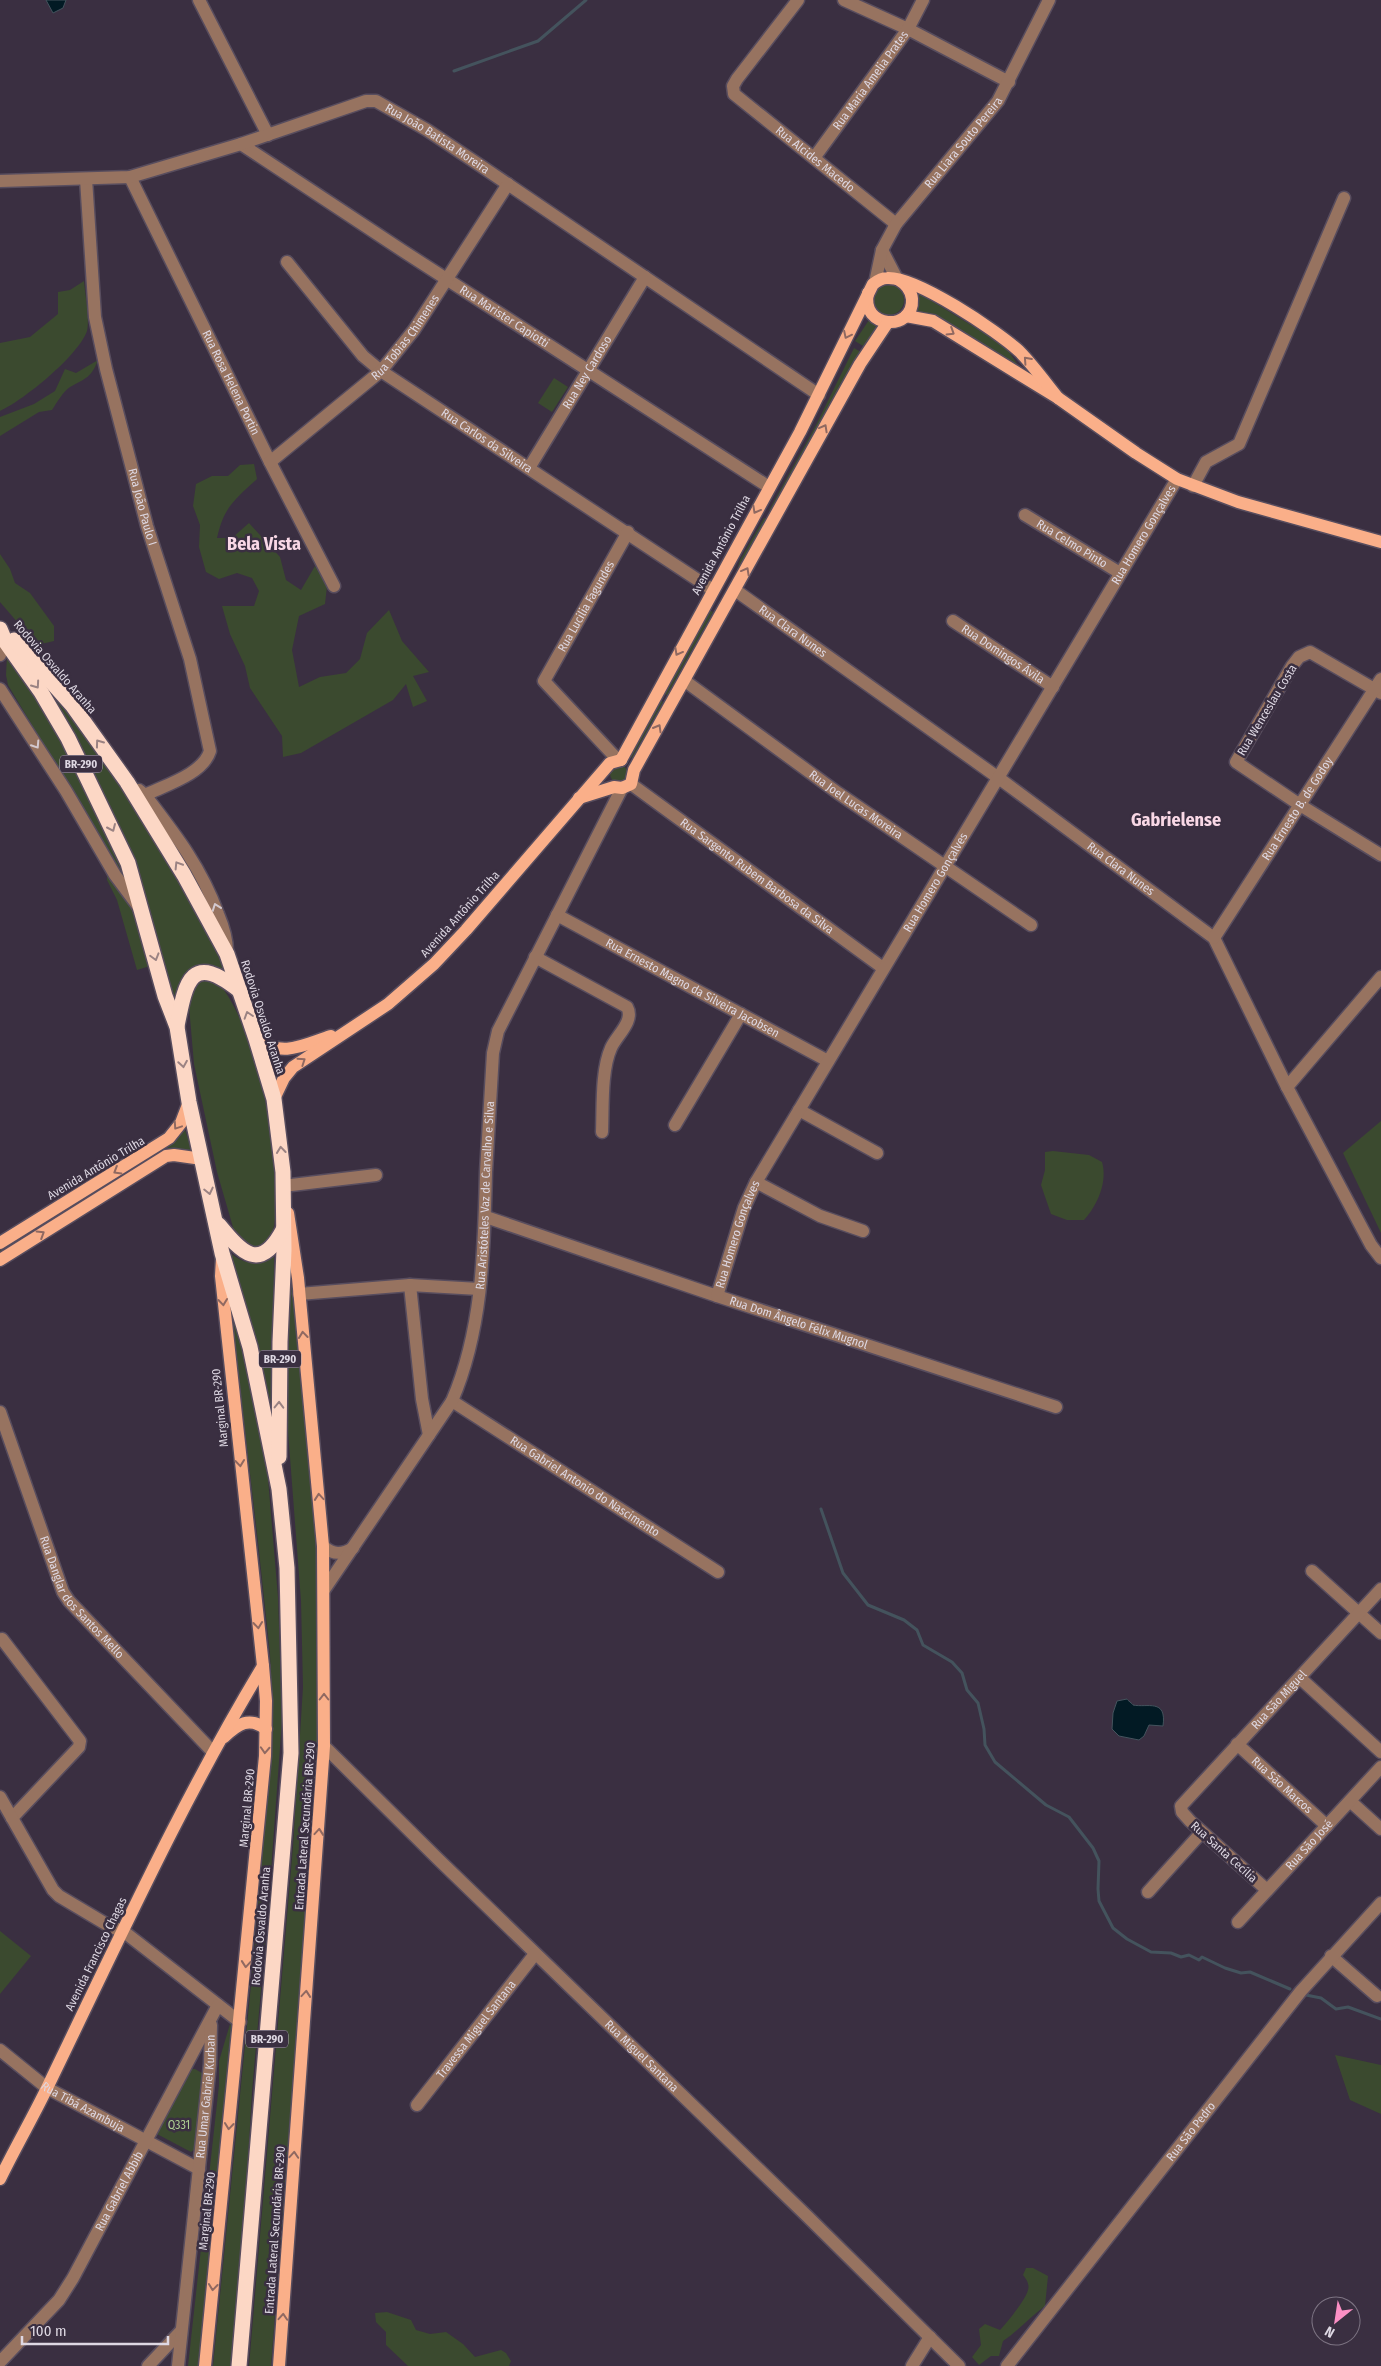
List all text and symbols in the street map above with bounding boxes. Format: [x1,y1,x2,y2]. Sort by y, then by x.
street label: Rua Maria Amelia Prates [830,28,911,133]
street label: Rua Liara Souto Pereira [922,95,1006,191]
street label: Rua João Batista Moreira [383,101,492,177]
street label: Rua Alcides Macedo [773,123,858,195]
street label: Rua Marister Capiotti [457,283,552,350]
street label: Rua Tobias Chimenes [368,292,442,383]
one-way arrow [945,325,954,335]
street label: Rua Rosa Helena Portin [199,328,263,437]
one-way arrow [843,329,853,338]
street label: Rua Ney Cardoso [560,333,615,411]
one-way arrow [1024,357,1033,366]
street label: Rua Carlos da Silveira [439,406,535,476]
one-way arrow [818,425,828,434]
street label: Rua João Paulo I [125,467,160,547]
street label: Rua Homero Gonçalves [1109,483,1179,587]
street label: Avenida Antônio Trilha [689,493,753,597]
one-way arrow [752,504,762,513]
street label: Rua Celmo Pinto [1034,517,1110,571]
district label: Bela Vista [227,533,301,555]
street label: Rua Lucilia Fagundes [555,558,617,654]
one-way arrow [740,567,750,576]
street label: Rua Clara Nunes [756,602,829,660]
street label: Rodovia Osvaldo Aranha [11,617,99,717]
street label: Rua Domingos Ávila [959,622,1047,687]
one-way arrow [675,647,685,656]
street label: Rua Wenceslau Costa [1234,662,1300,758]
one-way arrow [29,680,39,689]
one-way arrow [652,724,662,733]
one-way arrow [30,739,39,748]
one-way arrow [95,739,105,748]
street label: Rua Ernesto B. de Godoy [1259,754,1336,863]
road number: BR-290 [60,756,102,772]
street label: Rua Joel Lucas Moreira [806,767,905,842]
district label: Gabrielense [1131,809,1221,831]
street label: Rua Sargento Rubem Barbosa da Silva [677,815,837,937]
one-way arrow [106,823,117,832]
street label: Rua Homero Gonçalves [900,830,971,934]
street label: Rua Clara Nunes [1085,839,1157,898]
one-way arrow [174,862,184,871]
street label: Avenida Antônio Trilha [418,868,502,960]
one-way arrow [212,903,222,912]
street label: Rua Ernesto Magno da Silveira Jacobsen [603,936,782,1040]
one-way arrow [149,952,159,960]
street label: Rodovia Osvaldo Aranha [238,958,288,1076]
one-way arrow [243,1012,253,1020]
one-way arrow [296,1058,306,1067]
one-way arrow [177,1061,188,1069]
street label: Rua Aristóteles Vaz de Carvalho e Silva [473,1100,497,1290]
one-way arrow [174,1121,184,1130]
street label: Avenida Antônio Trilha [45,1133,147,1203]
one-way arrow [276,1146,287,1154]
one-way arrow [113,1165,122,1175]
street label: Rua Homero Gonçalves [713,1178,763,1290]
one-way arrow [203,1186,214,1195]
one-way arrow [36,1231,45,1241]
street label: Rua Dom Ângelo Félix Mugnol [728,1294,869,1352]
one-way arrow [217,1298,228,1306]
one-way arrow [298,1331,309,1339]
road number: BR-290 [259,1350,301,1368]
street label: Marginal BR-290 [209,1368,231,1448]
one-way arrow [274,1401,284,1408]
street label: Rua Gabriel Antonio do Nascimento [508,1433,662,1540]
one-way arrow [234,1460,245,1468]
one-way arrow [314,1493,325,1501]
street label: Rua Danglar dos Santos Mello [37,1534,127,1661]
one-way arrow [252,1621,263,1629]
street label: Rua São Miguel [1248,1667,1309,1732]
one-way arrow [319,1693,329,1701]
street label: Entrada Lateral Secundária BR-290 [292,1741,318,1911]
one-way arrow [260,1746,271,1754]
street label: Rua São Marcos [1249,1754,1315,1816]
street label: Marginal BR-290 [237,1768,257,1848]
street label: Rua São José [1283,1817,1336,1873]
street label: Rua Santa Cecília [1188,1819,1260,1885]
one-way arrow [314,1828,325,1836]
street label: Rodovia Osvaldo Aranha [249,1866,273,1986]
street label: Avenida Francisco Chagas [62,1895,130,2013]
one-way arrow [240,1960,251,1968]
street label: Travessa Miguel Santana [434,1978,519,2081]
one-way arrow [300,1990,311,1998]
street label: Rua Miguel Santana [602,2017,682,2095]
road number: BR-290 [246,2030,288,2048]
street label: Rua Umar Gabriel Kurban [193,2034,218,2159]
street label: Rua Tibá Azambuja [38,2079,127,2135]
street label: Rua São Pedro [1163,2099,1218,2164]
park label: Q331 [168,2118,190,2132]
one-way arrow [224,2122,235,2130]
street label: Entrada Lateral Secundária BR-290 [262,2145,288,2315]
street label: Rua Gabriel Abbib [92,2149,146,2233]
one-way arrow [288,2151,299,2159]
street label: Marginal BR-290 [196,2171,218,2251]
one-way arrow [208,2284,219,2292]
north arrow [1311,2296,1361,2346]
one-way arrow [277,2313,288,2321]
scale bar [22,2314,169,2346]
text: 100 m [30,2322,67,2340]
text: N [1322,2322,1338,2341]

